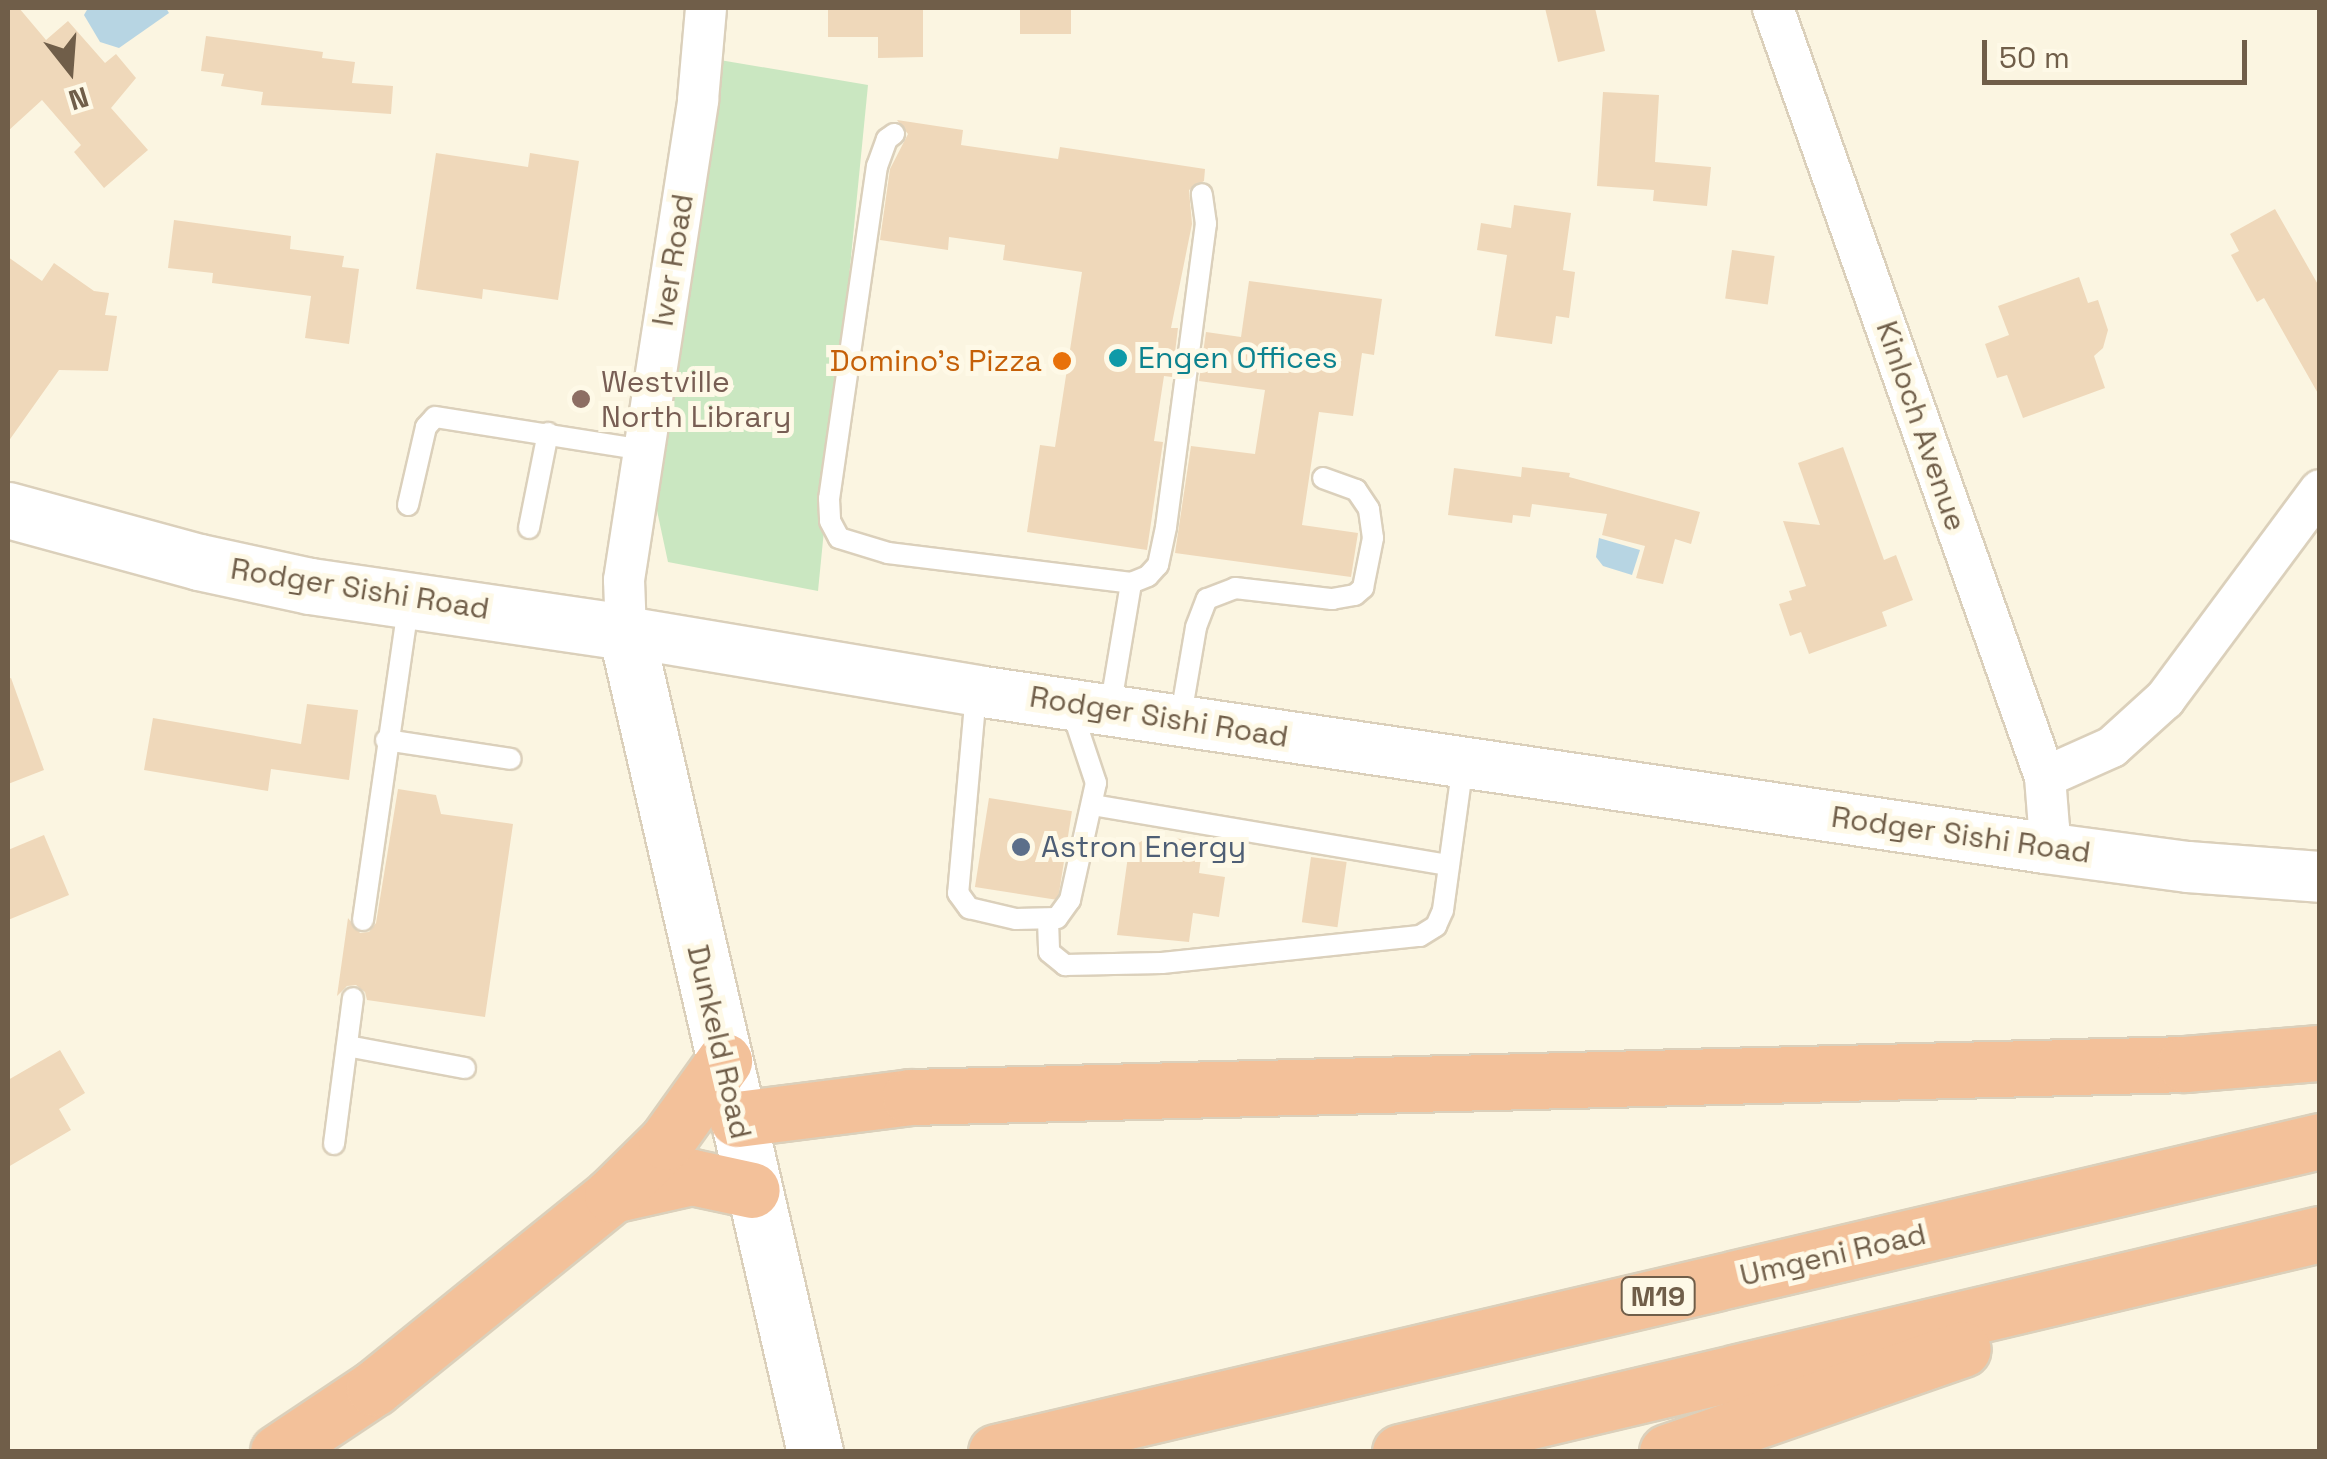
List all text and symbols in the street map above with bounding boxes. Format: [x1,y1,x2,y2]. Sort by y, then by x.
north arrow [20,20,120,120]
scale bar [1987,20,2252,82]
text: 50 m [1999,38,2070,77]
text: N [65,79,93,119]
street label: Iver Road [645,191,701,329]
street label: Kinloch Avenue [1868,316,1974,536]
place label: Engen Offices [1138,340,1337,376]
place label: Domino's Pizza [830,343,1042,379]
marker: Engen Offices [1107,347,1129,369]
marker: Domino's Pizza [1051,350,1073,372]
place label: Westville North Library [601,364,791,434]
marker: Westville North Library [570,388,592,410]
street label: Rodger Sishi Road [228,551,492,627]
street label: Rodger Sishi Road [1027,679,1291,755]
street label: Rodger Sishi Road [1829,799,2093,871]
place label: Astron Energy [1041,829,1246,865]
marker: Astron Energy [1010,836,1032,858]
street label: Dunkeld Road [679,942,759,1142]
street label: Umgeni Road [1736,1216,1930,1294]
road number: M19 [1620,1273,1696,1319]

